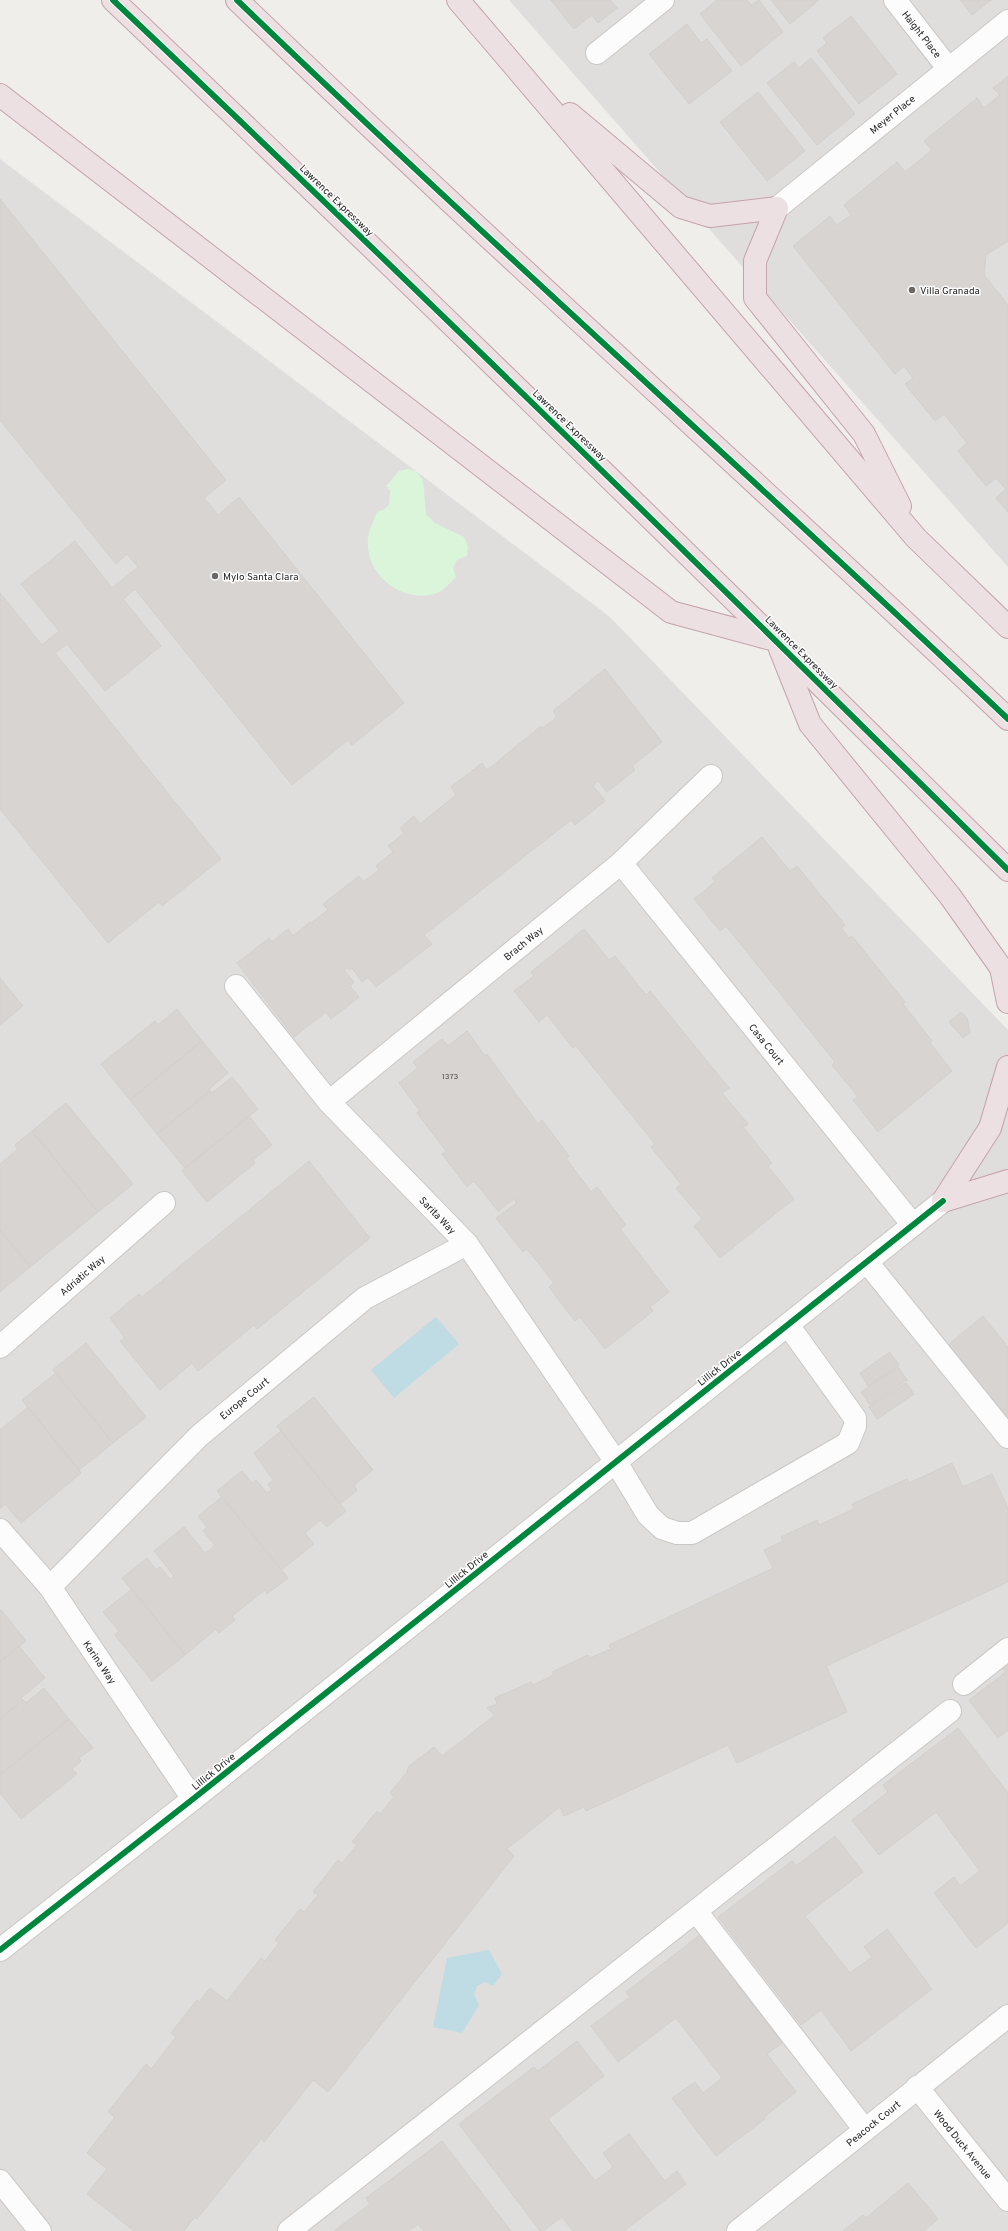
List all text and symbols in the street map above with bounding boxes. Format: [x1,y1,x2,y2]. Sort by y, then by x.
street label: Haight Place [898,9,943,61]
street label: Meyer Place [867,93,918,138]
street label: Lawrence Expressway [296,162,376,240]
marker: Villa Granada [907,285,917,295]
place label: Villa Granada [920,285,980,298]
street label: Lawrence Expressway [529,387,609,465]
marker: Mylo Santa Clara [210,571,220,581]
place label: Mylo Santa Clara [223,571,298,584]
street label: Lawrence Expressway [762,614,840,692]
street label: Brach Way [502,924,546,964]
street label: Casa Court [745,1022,787,1068]
house number: 1373 [442,1072,458,1082]
street label: Sarita Way [416,1194,458,1238]
street label: Adriatic Way [58,1253,108,1299]
street label: Lillick Drive [695,1347,745,1389]
street label: Europe Court [218,1375,273,1423]
street label: Lillick Drive [443,1549,491,1592]
street label: Karina Way [79,1638,118,1687]
street label: Lillick Drive [190,1751,238,1794]
street label: Peacock Court [844,2098,904,2150]
street label: Wood Duck Avenue [930,2108,994,2182]

